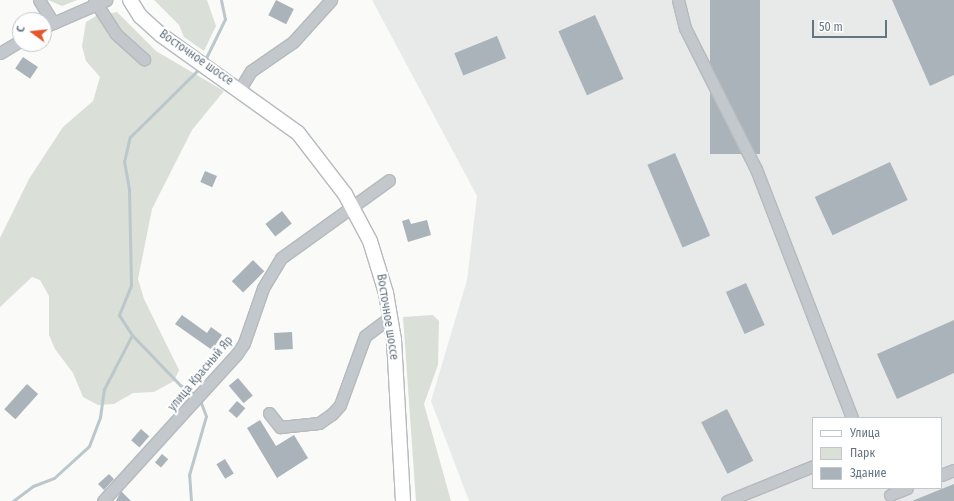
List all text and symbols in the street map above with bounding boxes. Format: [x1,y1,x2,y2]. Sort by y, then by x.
north arrow [12,12,52,52]
scale bar [814,12,889,38]
text: 50 m [819,20,843,34]
text: С [14,25,28,33]
street label: Восточное шоссе [156,27,236,89]
street label: Восточное шоссе [373,273,401,361]
street label: улица Красный Яр [166,334,236,414]
legend [812,417,942,489]
text: Улица [850,426,880,440]
text: Парк [850,446,875,460]
text: Здание [850,466,886,480]

